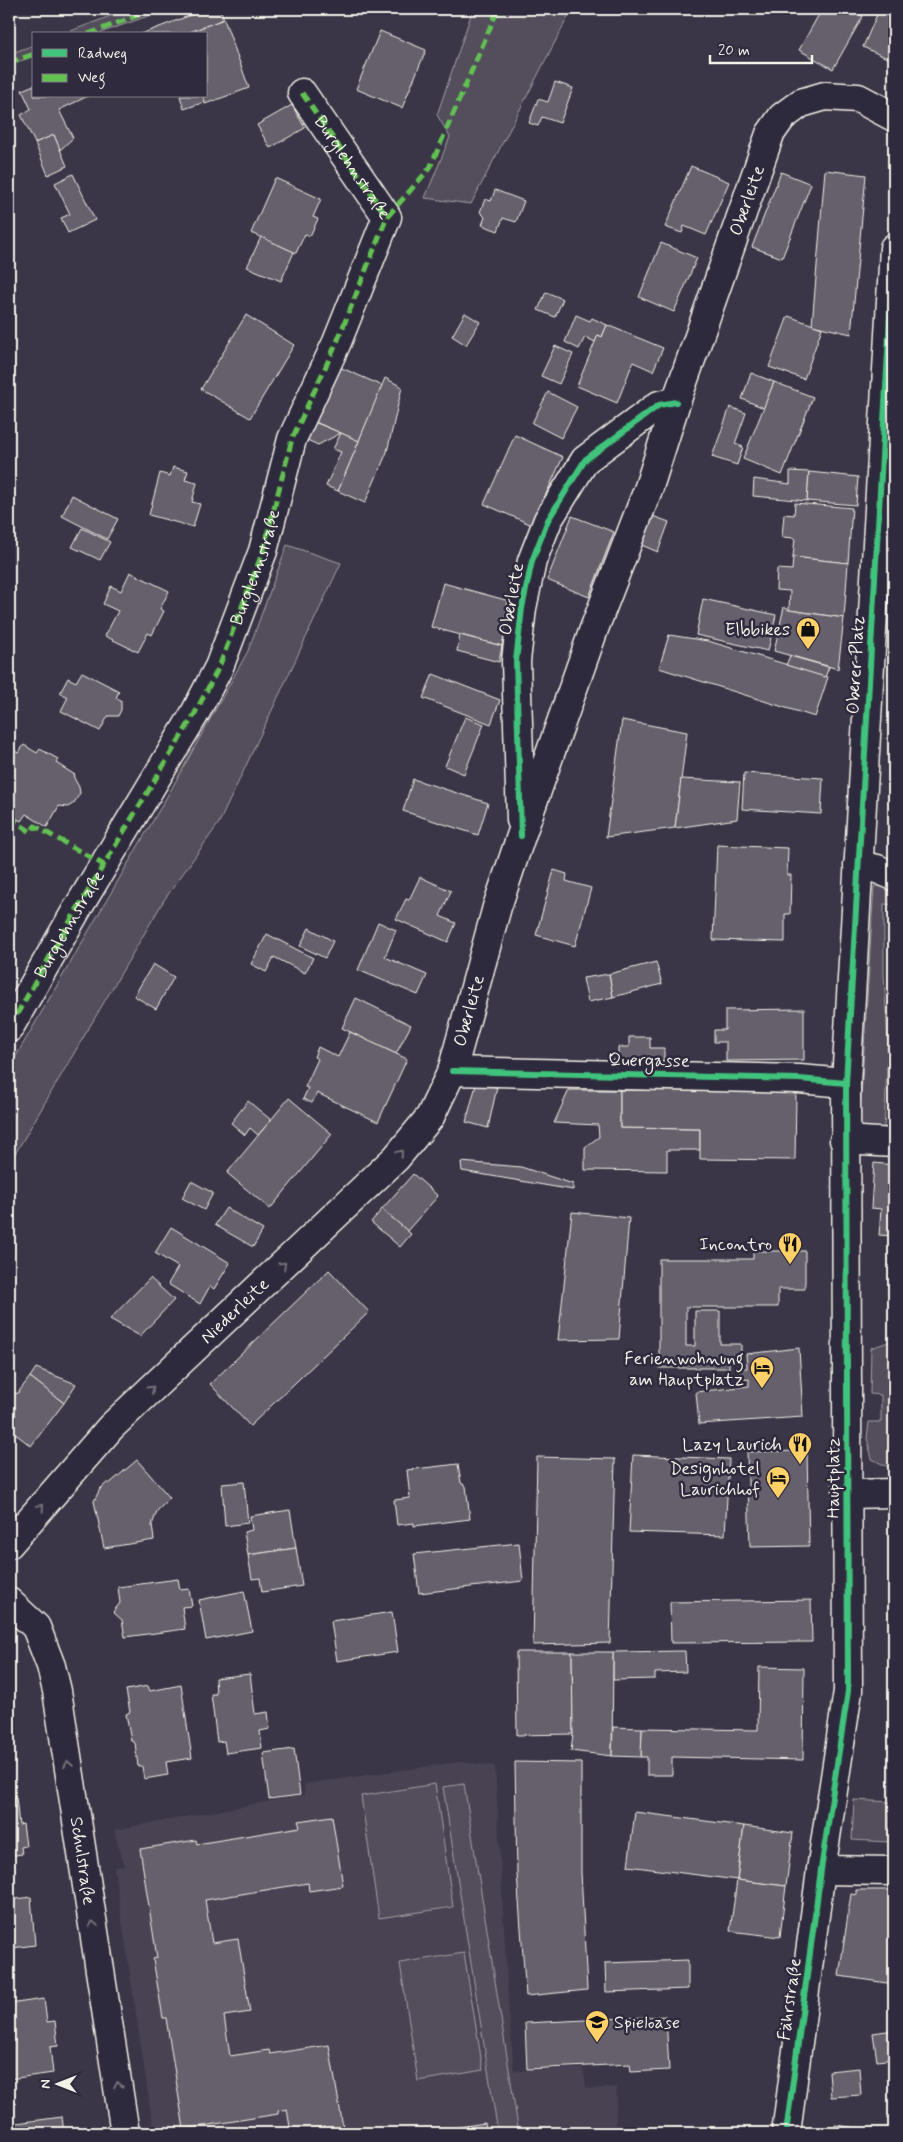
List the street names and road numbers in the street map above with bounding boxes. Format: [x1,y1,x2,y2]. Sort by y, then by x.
street label: Burglehnstraße [308,111,396,225]
street label: Oberleite [724,162,771,239]
street label: Burglehnstraße [225,507,286,629]
street label: Oberleite [494,561,530,637]
street label: Oberer Platz [841,615,871,715]
street label: Burglehnstraße [29,866,111,983]
street label: Oberleite [448,972,491,1049]
street label: Quergasse [608,1048,690,1075]
street label: Niederleite [196,1273,275,1349]
street label: Hauptplatz [822,1437,846,1518]
street label: Schulstraße [64,1815,101,1907]
street label: Fährstraße [772,1956,808,2042]

